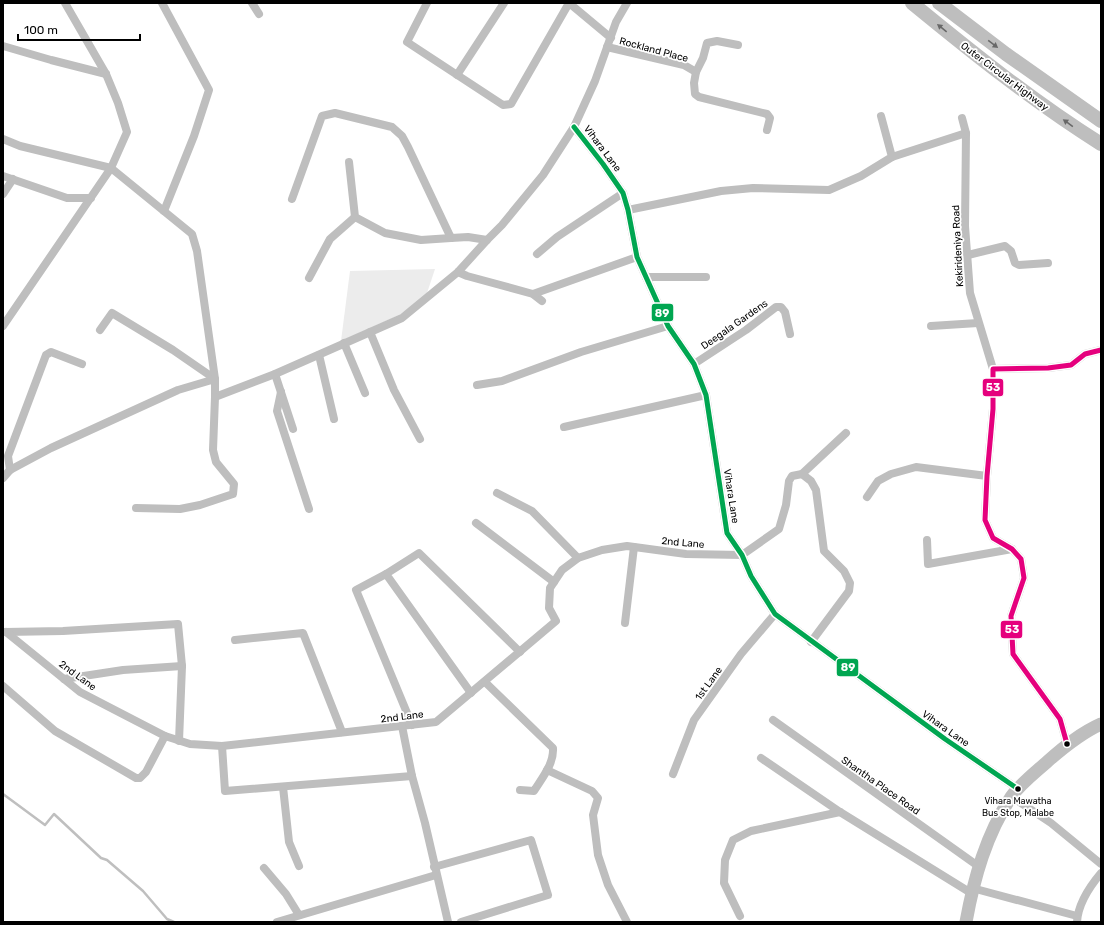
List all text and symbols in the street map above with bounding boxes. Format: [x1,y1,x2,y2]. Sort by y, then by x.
scale bar [18,16,140,42]
text: 100 m [24,23,58,37]
one-way arrow [937,23,947,32]
street label: Rockland Place [618,35,690,65]
one-way arrow [987,39,998,48]
street label: Outer Circular Highway [958,40,1051,114]
one-way arrow [1063,119,1073,127]
street label: Vihara Lane [581,123,624,175]
street label: Kekirideniya Road [950,205,966,287]
street label: Deegala Gardens [699,297,770,352]
line badge: 89 [651,303,674,322]
text: 89 [655,307,669,320]
line badge: 53 [982,378,1004,397]
text: 53 [986,381,1000,394]
street label: Vihara Lane [721,468,741,525]
street label: 2nd Lane [661,535,705,551]
line badge: 53 [1000,620,1023,639]
text: 53 [1005,623,1019,636]
street label: 2nd Lane [56,658,99,694]
line badge: 89 [836,658,859,677]
text: 89 [841,661,855,674]
street label: 1st Lane [693,664,725,703]
street label: 2nd Lane [380,708,425,726]
street label: Vihara Lane [919,708,972,750]
unlabelled marker [1062,739,1072,749]
street label: Shantha Place Road [839,754,922,818]
marker: Vihara Mawatha Bus Stop, Malabe [1013,784,1023,794]
place label: Vihara Mawatha Bus Stop, Malabe [982,796,1054,818]

